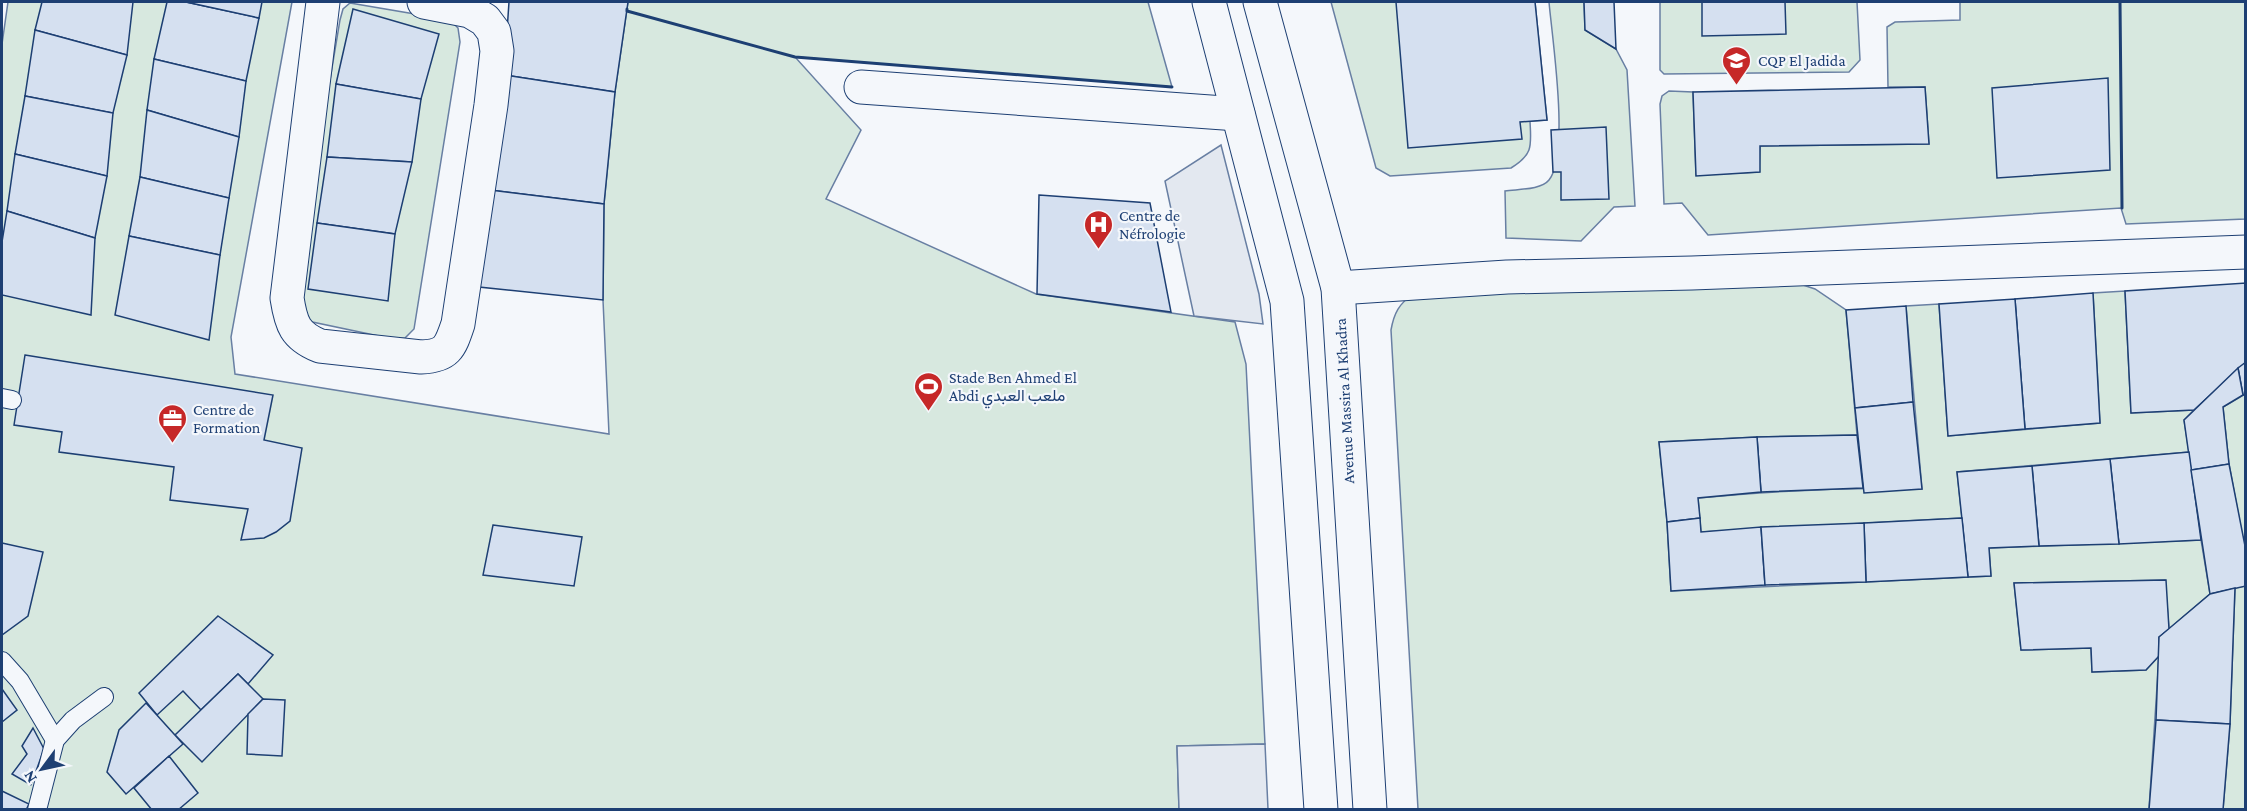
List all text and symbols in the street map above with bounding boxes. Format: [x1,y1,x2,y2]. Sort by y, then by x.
school or university icon: CQP El Jadida [1721,44,1753,86]
place label: CQP El Jadida [1758,52,1846,70]
place label: Centre de Néfrologie [1119,207,1186,243]
hospital icon: Centre de Néfrologie [1082,208,1114,250]
street label: Avenue Massira Al Khadra [1332,317,1357,484]
place label: Stade Ben Ahmed El Abdi ملعب العبدي [949,369,1077,409]
sports icon: Stade Ben Ahmed El Abdi ملعب العبدي [912,370,944,412]
place label: Centre de Formation [193,401,261,436]
office icon: Centre de Formation [156,402,188,444]
north arrow [12,739,72,799]
text: N [20,768,40,786]

